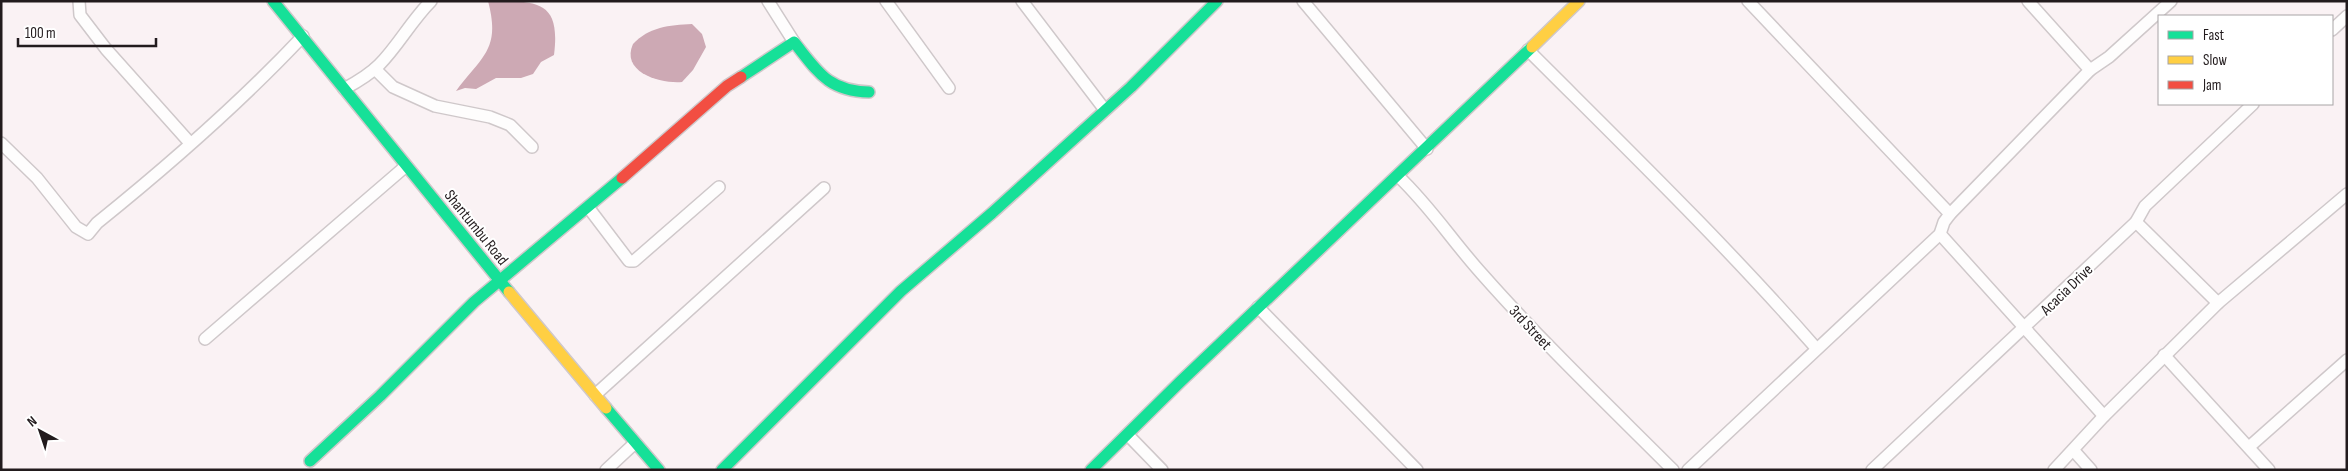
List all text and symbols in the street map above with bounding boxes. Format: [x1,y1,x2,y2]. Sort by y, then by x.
scale bar [18,15,155,47]
legend [2158,15,2333,105]
text: 100 m [25,24,56,43]
text: Fast [2203,26,2225,45]
text: Slow [2203,51,2227,70]
text: Jam [2202,76,2221,95]
street label: Shantumbu Road [440,187,512,269]
street label: Acacia Drive [2036,261,2097,320]
street label: 3rd Street [1505,302,1555,354]
north arrow [15,406,65,456]
text: N [24,413,40,430]

